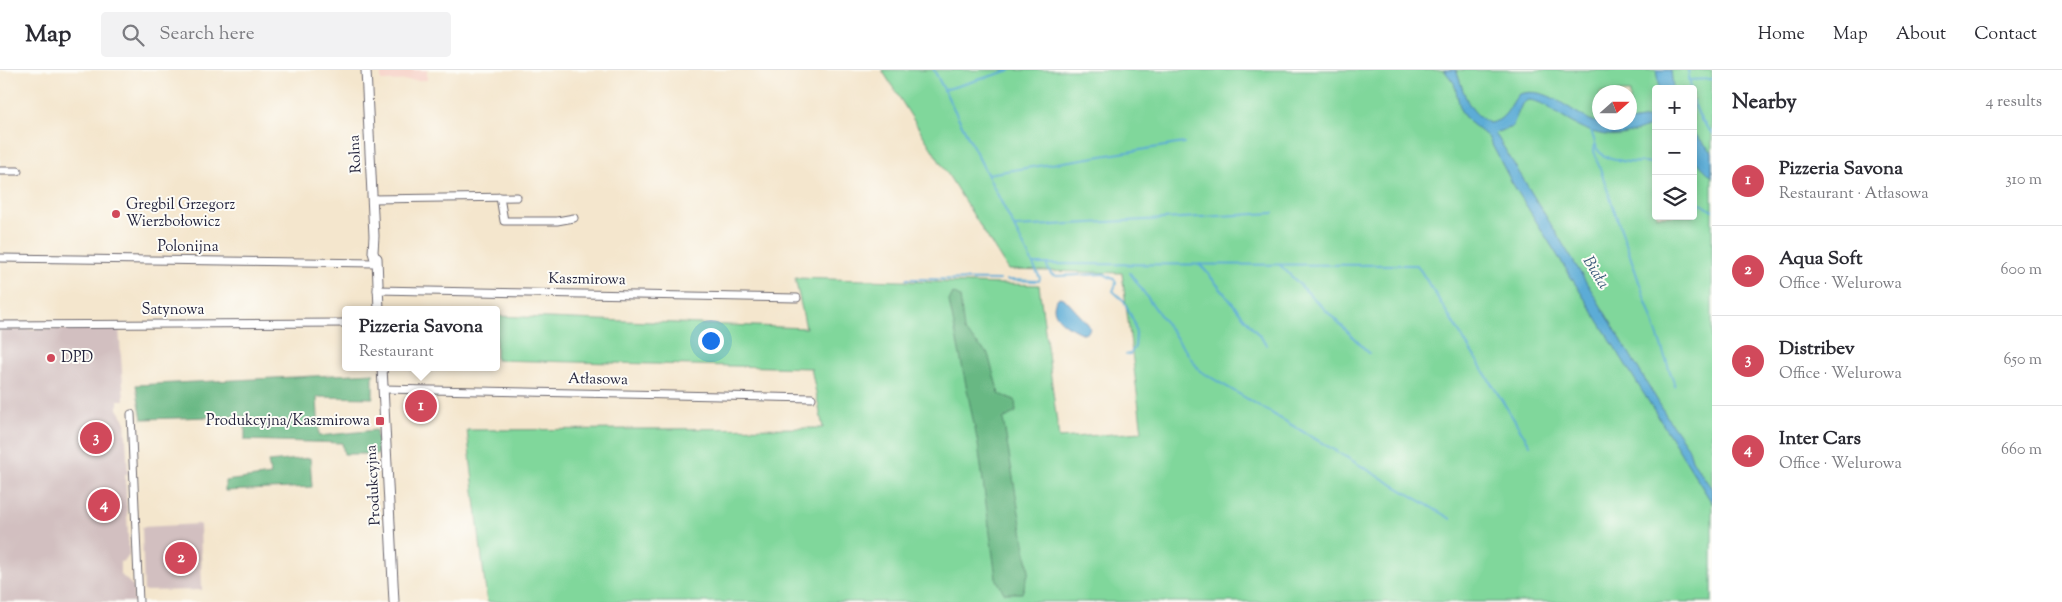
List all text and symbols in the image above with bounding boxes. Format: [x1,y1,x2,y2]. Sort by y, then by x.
search box [101,12,451,57]
text: Map [25,18,71,52]
icon: search [119,21,147,49]
text: Search here [159,21,255,48]
text: Home [1758,22,1805,48]
text: Map [1833,22,1868,48]
text: About [1896,22,1946,48]
text: Contact [1974,22,2037,48]
north arrow [1592,85,1637,130]
map controls [1652,85,1697,220]
button: + [1652,85,1697,130]
text: Nearby [1732,88,1797,118]
text: 4 results [1986,91,2042,114]
button: − [1652,130,1697,175]
street label: Rolna [345,134,367,174]
text: Pizzeria Savona [1779,156,1903,183]
text: 1 [1745,169,1751,192]
text: 310 m [2005,169,2042,192]
button: layers [1652,175,1697,220]
text: Restaurant · Atłasowa [1779,183,1929,206]
place label: Gregbil Grzegorz Wierzbołowicz [126,195,236,233]
marker: Gregbil Grzegorz Wierzbołowicz [110,208,122,220]
street label: Polonijna [157,237,219,258]
text: Aqua Soft [1779,246,1862,273]
water label: Biała [1576,252,1614,294]
text: 2 [1744,259,1752,282]
text: 600 m [2000,259,2042,282]
street label: Kaszmirowa [548,269,626,291]
text: Office · Welurowa [1779,273,1902,296]
street label: Satynowa [142,300,205,321]
popup [342,306,500,371]
text: Pizzeria Savona [359,314,483,341]
your location [698,328,724,354]
text: Distribev [1779,336,1855,363]
text: Restaurant [359,341,434,364]
place label: DPD [61,348,93,369]
text: 3 [1745,349,1751,372]
text: 650 m [2003,349,2042,372]
marker: DPD [45,352,57,364]
text: Office · Welurowa [1779,363,1902,386]
street label: Atłasowa [568,369,628,391]
pin: 1 [405,387,437,425]
place label: Produkcyjna/Kaszmirowa [206,411,370,432]
marker: Produkcyjna/Kaszmirowa [374,415,386,427]
pin: 3 [80,419,112,457]
text: Inter Cars [1779,426,1861,453]
text: 4 [1744,439,1752,462]
text: 660 m [2001,439,2042,462]
street label: Produkcyjna [361,444,387,526]
text: Office · Welurowa [1779,453,1902,476]
pin: 4 [88,486,120,524]
pin: 2 [165,539,197,577]

